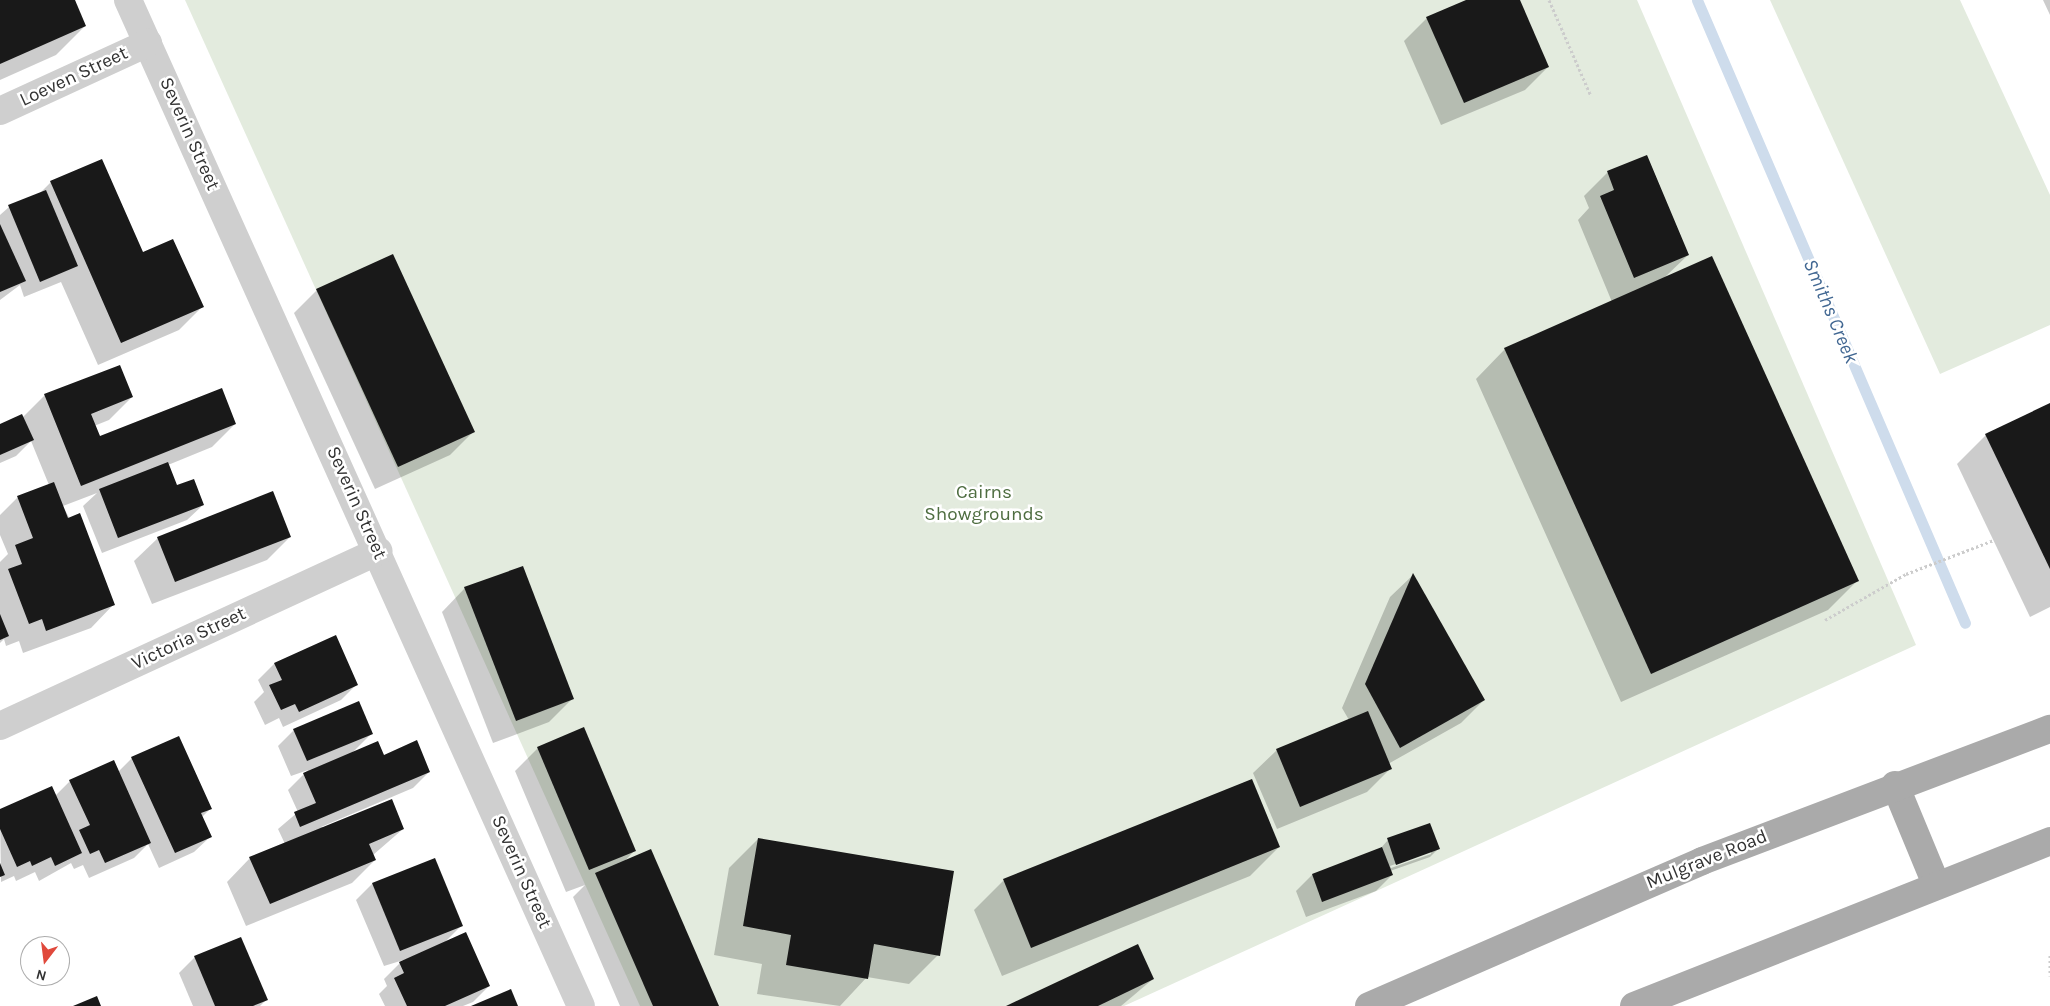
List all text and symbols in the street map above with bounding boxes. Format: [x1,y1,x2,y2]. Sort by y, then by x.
street label: Loeven Street [16,42,132,112]
street label: Severin Street [154,74,224,194]
water label: Smiths Creek [1798,255,1864,367]
street label: Severin Street [321,443,391,563]
park label: Cairns Showgrounds [924,482,1044,526]
street label: Victoria Street [128,603,250,675]
street label: Severin Street [486,812,556,932]
street label: Mulgrave Road [1643,825,1771,895]
north arrow [20,936,70,986]
text: N [34,965,48,985]

